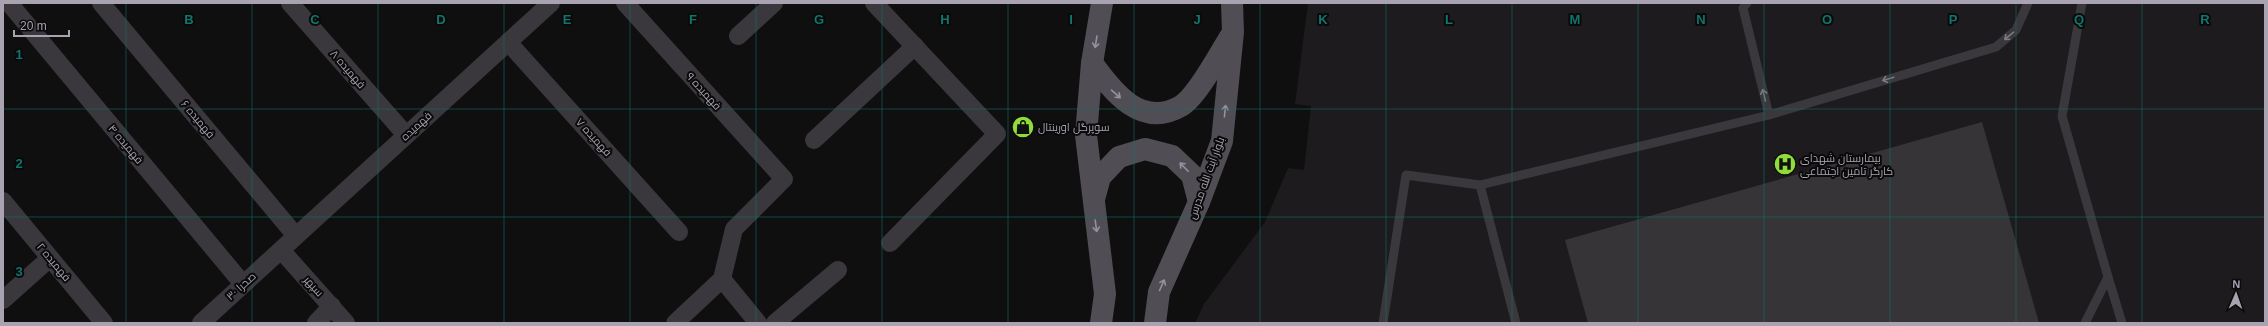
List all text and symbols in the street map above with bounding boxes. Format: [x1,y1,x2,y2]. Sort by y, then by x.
scale bar [14,12,69,38]
text: B [184,12,194,27]
text: C [310,12,320,27]
text: D [436,12,446,27]
text: E [563,12,572,27]
text: F [689,12,697,27]
text: G [814,12,824,27]
text: H [940,12,950,27]
text: I [1069,12,1073,27]
text: J [1193,12,1201,27]
text: K [1318,12,1328,27]
text: L [1445,12,1453,27]
text: M [1570,12,1580,27]
text: N [1696,12,1706,27]
text: O [1822,12,1832,27]
text: P [1949,12,1958,27]
text: Q [2074,12,2084,27]
text: R [2200,12,2210,27]
text: 20 m [20,19,47,33]
one-way arrow [2004,32,2014,41]
one-way arrow [1091,35,1099,48]
text: 1 [15,47,23,62]
street label: فهمیده ۸ [327,47,368,91]
street label: فهمیده ۹ [684,70,724,113]
one-way arrow [1881,76,1894,83]
one-way arrow [1111,89,1122,98]
one-way arrow [1760,89,1768,102]
street label: فهمیده ۶ [178,98,217,141]
one-way arrow [1222,105,1229,118]
street label: فهمیده [398,109,434,144]
shop icon: سوپرگل اورینتال [1010,114,1036,140]
street label: فهمیده ۷ [573,116,614,159]
place label: سوپرگل اورینتال [1038,121,1110,134]
street label: فهمیده ۴ [105,122,146,167]
street label: بلوار آیت الله مدرس [1184,135,1227,221]
hospital icon: بیمارستان شهدای کارگر تامین اجتماعی [1772,151,1798,177]
place label: بیمارستان شهدای کارگر تامین اجتماعی [1800,152,1893,178]
text: 2 [15,156,23,171]
one-way arrow [1179,162,1189,172]
one-way arrow [1092,219,1100,232]
street label: فهمیده ۲ [34,241,73,284]
text: 3 [15,264,23,279]
street label: صحرا ۳۰ [224,270,259,303]
street label: سپهر [300,273,326,299]
north arrow [2216,274,2256,314]
text: N [2232,278,2241,290]
one-way arrow [1159,279,1166,291]

